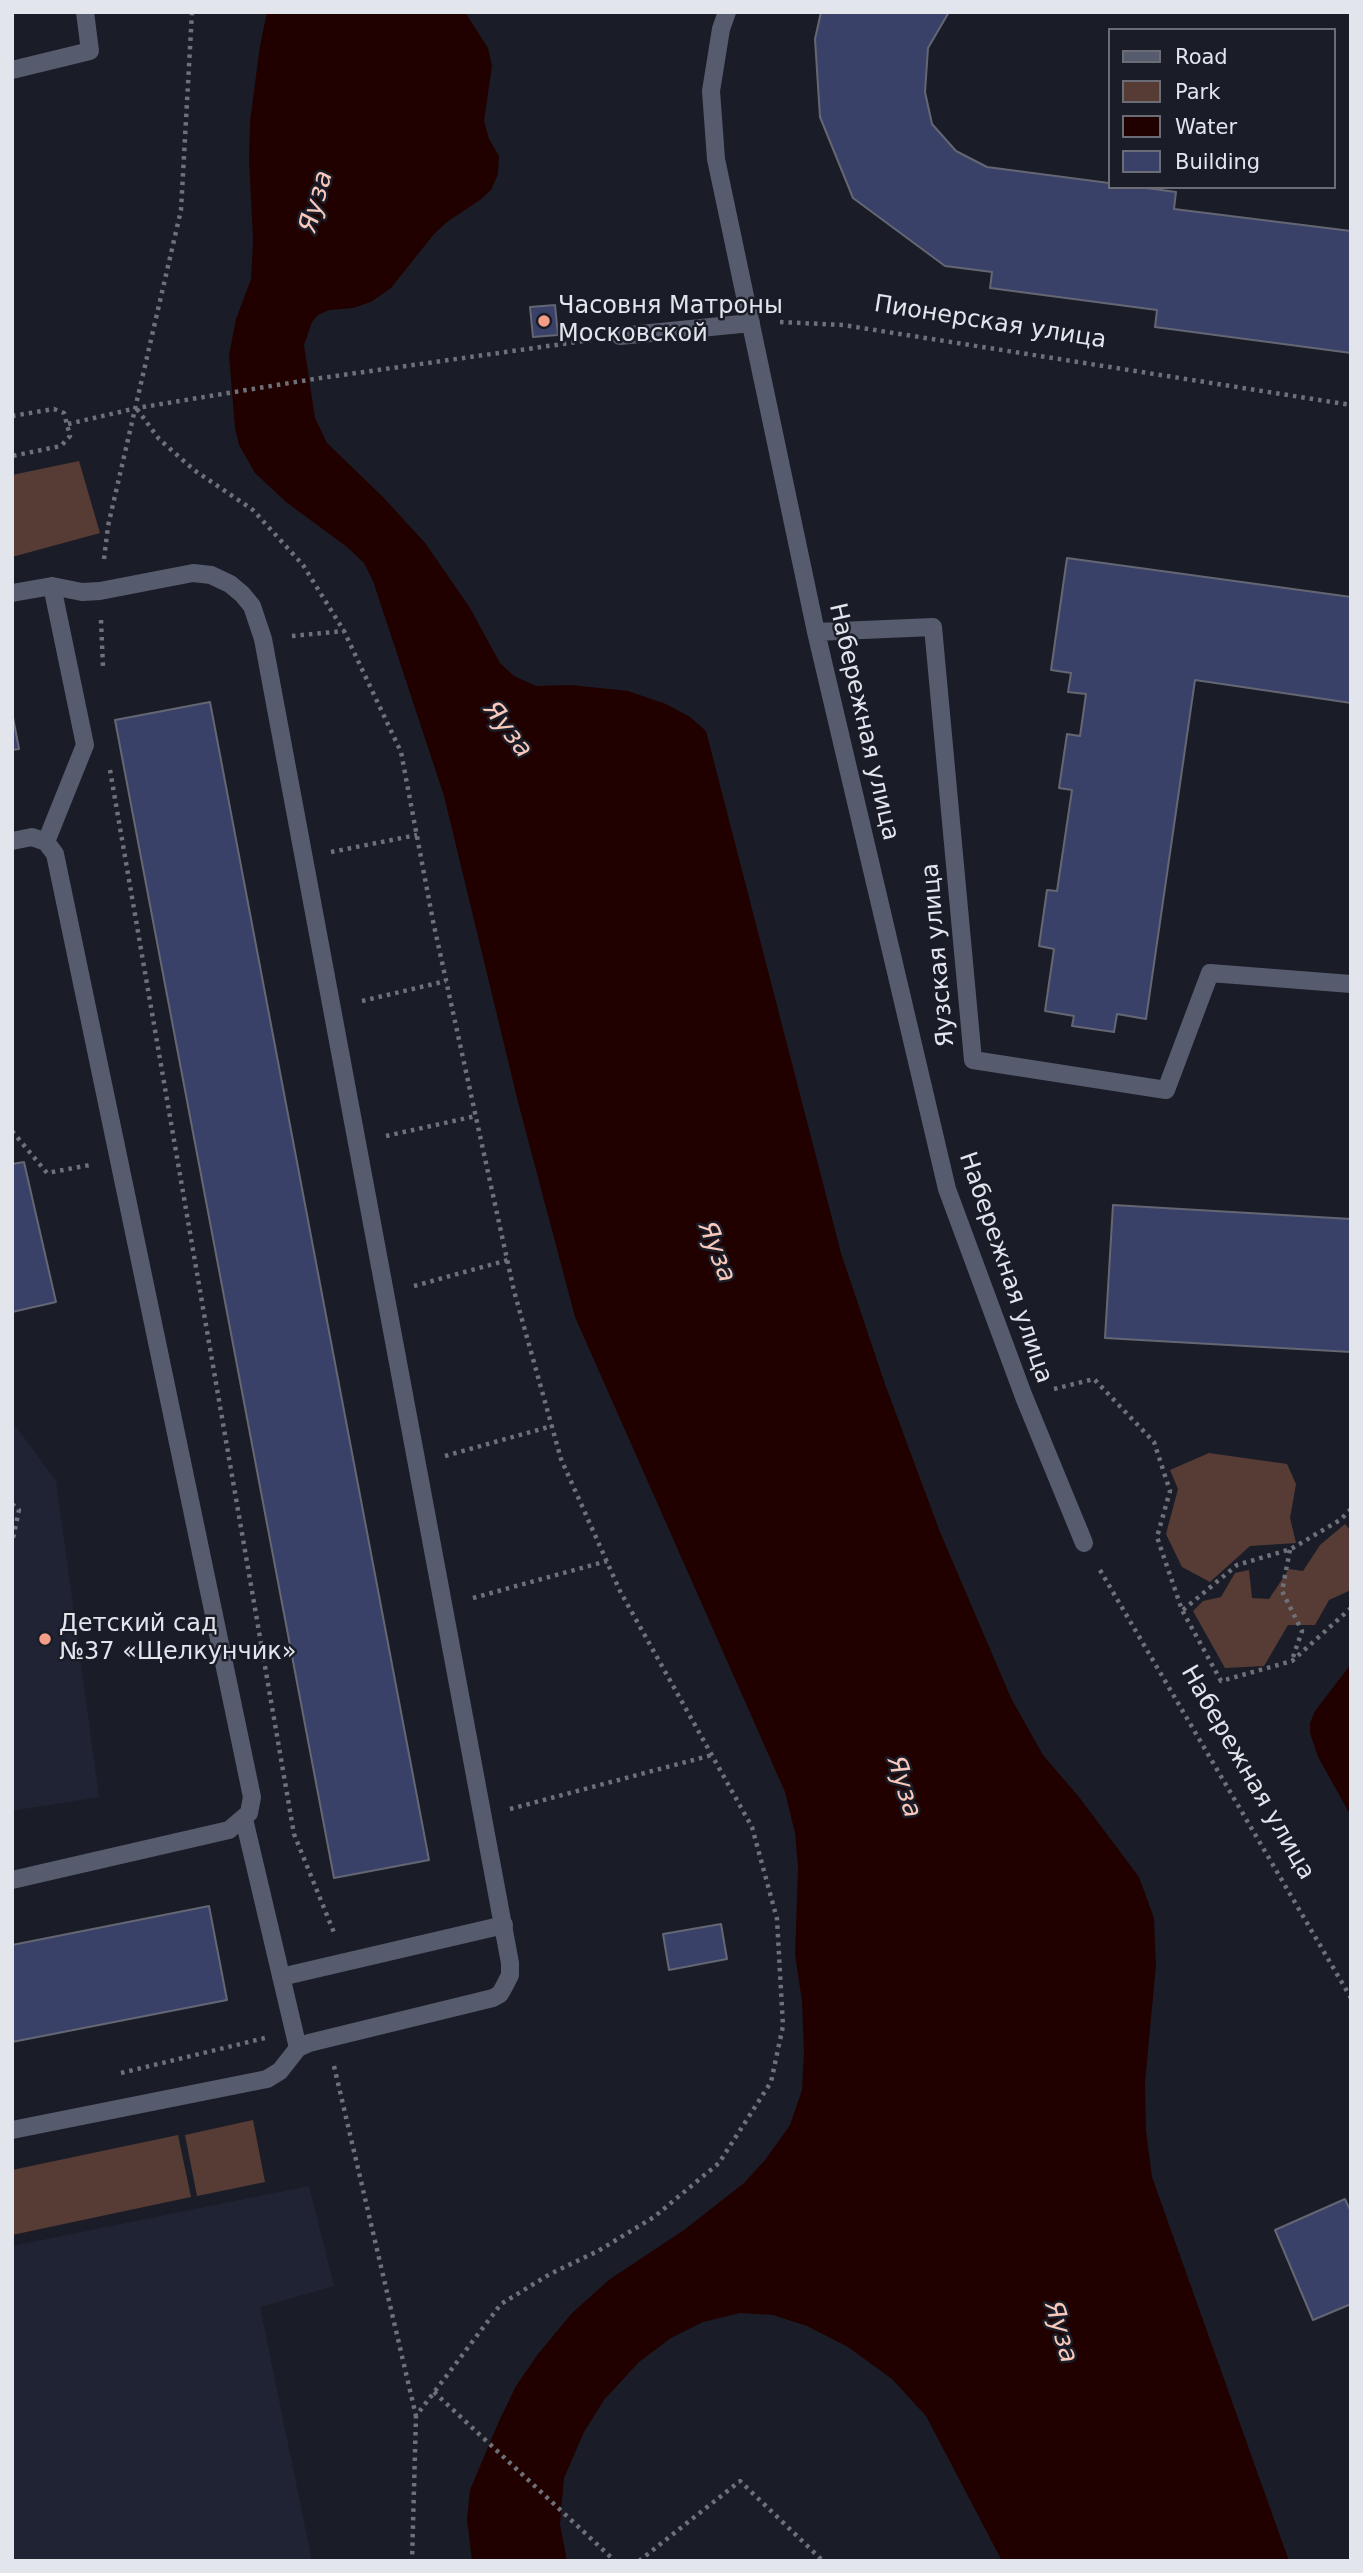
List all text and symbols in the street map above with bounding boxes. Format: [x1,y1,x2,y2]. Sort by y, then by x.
legend [1108,28,1335,189]
text: Road [1175,45,1228,69]
text: Park [1175,80,1220,104]
text: Water [1175,115,1237,139]
text: Building [1175,150,1260,174]
water label: Яуза [293,167,341,237]
street label: Пионерская улица [872,290,1108,356]
place label: Часовня Матроны Московской [558,293,783,349]
marker: Часовня Матроны Московской [536,313,552,329]
street label: Набережная улица [822,601,904,843]
water label: Яуза [476,695,538,765]
street label: Яузская улица [917,862,961,1048]
street label: Набережная улица [952,1149,1058,1387]
water label: Яуза [690,1217,742,1287]
place label: Детский сад №37 «Щелкунчик» [59,1611,297,1667]
marker: Детский сад №37 «Щелкунчик» [37,1631,53,1647]
street label: Набережная улица [1174,1661,1320,1885]
water label: Яуза [879,1752,927,1822]
water label: Яуза [1036,2297,1084,2367]

